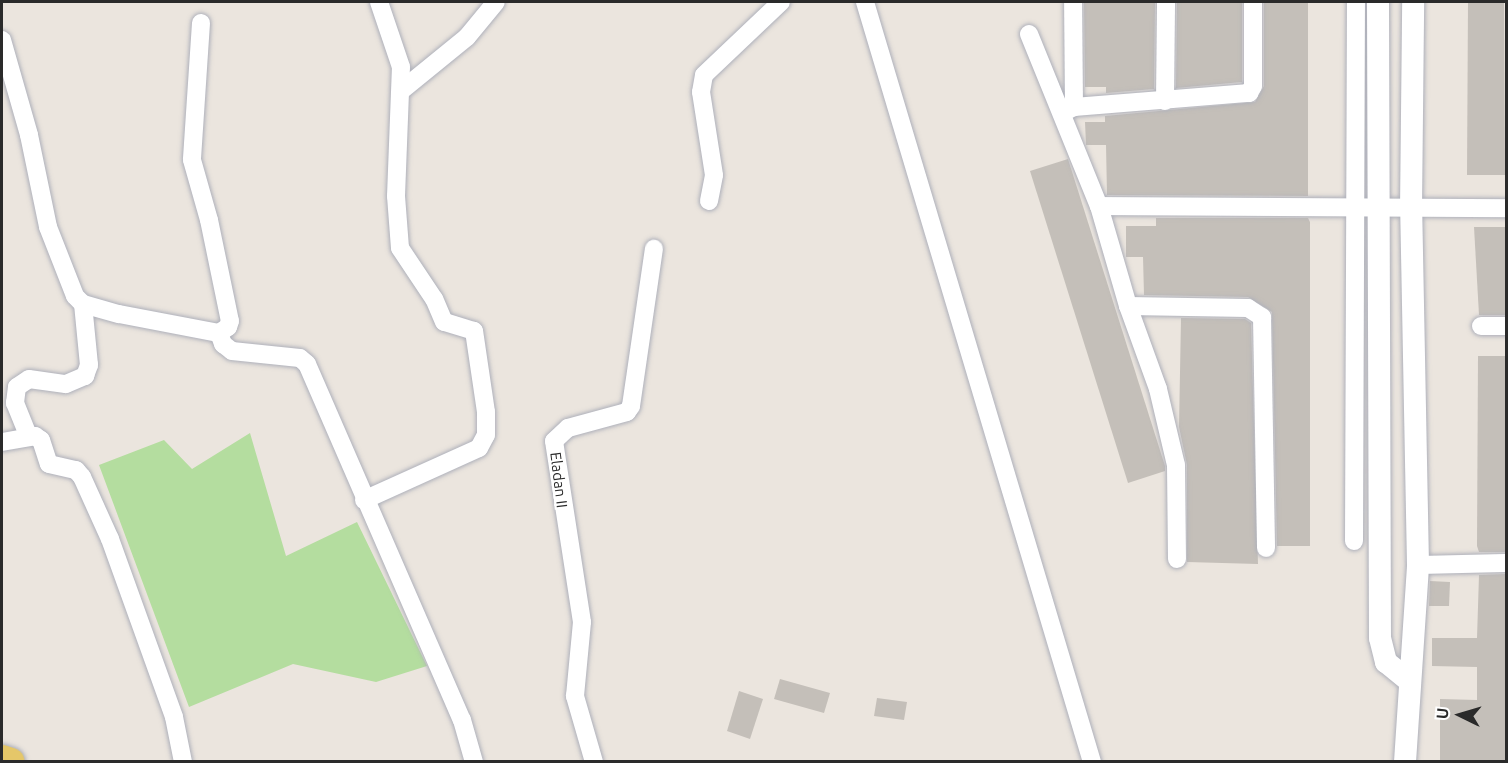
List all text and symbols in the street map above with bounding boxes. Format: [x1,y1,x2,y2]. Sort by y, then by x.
street label: Eladan II [547,451,571,509]
north arrow [1430,685,1490,745]
text: U [1433,707,1452,720]

